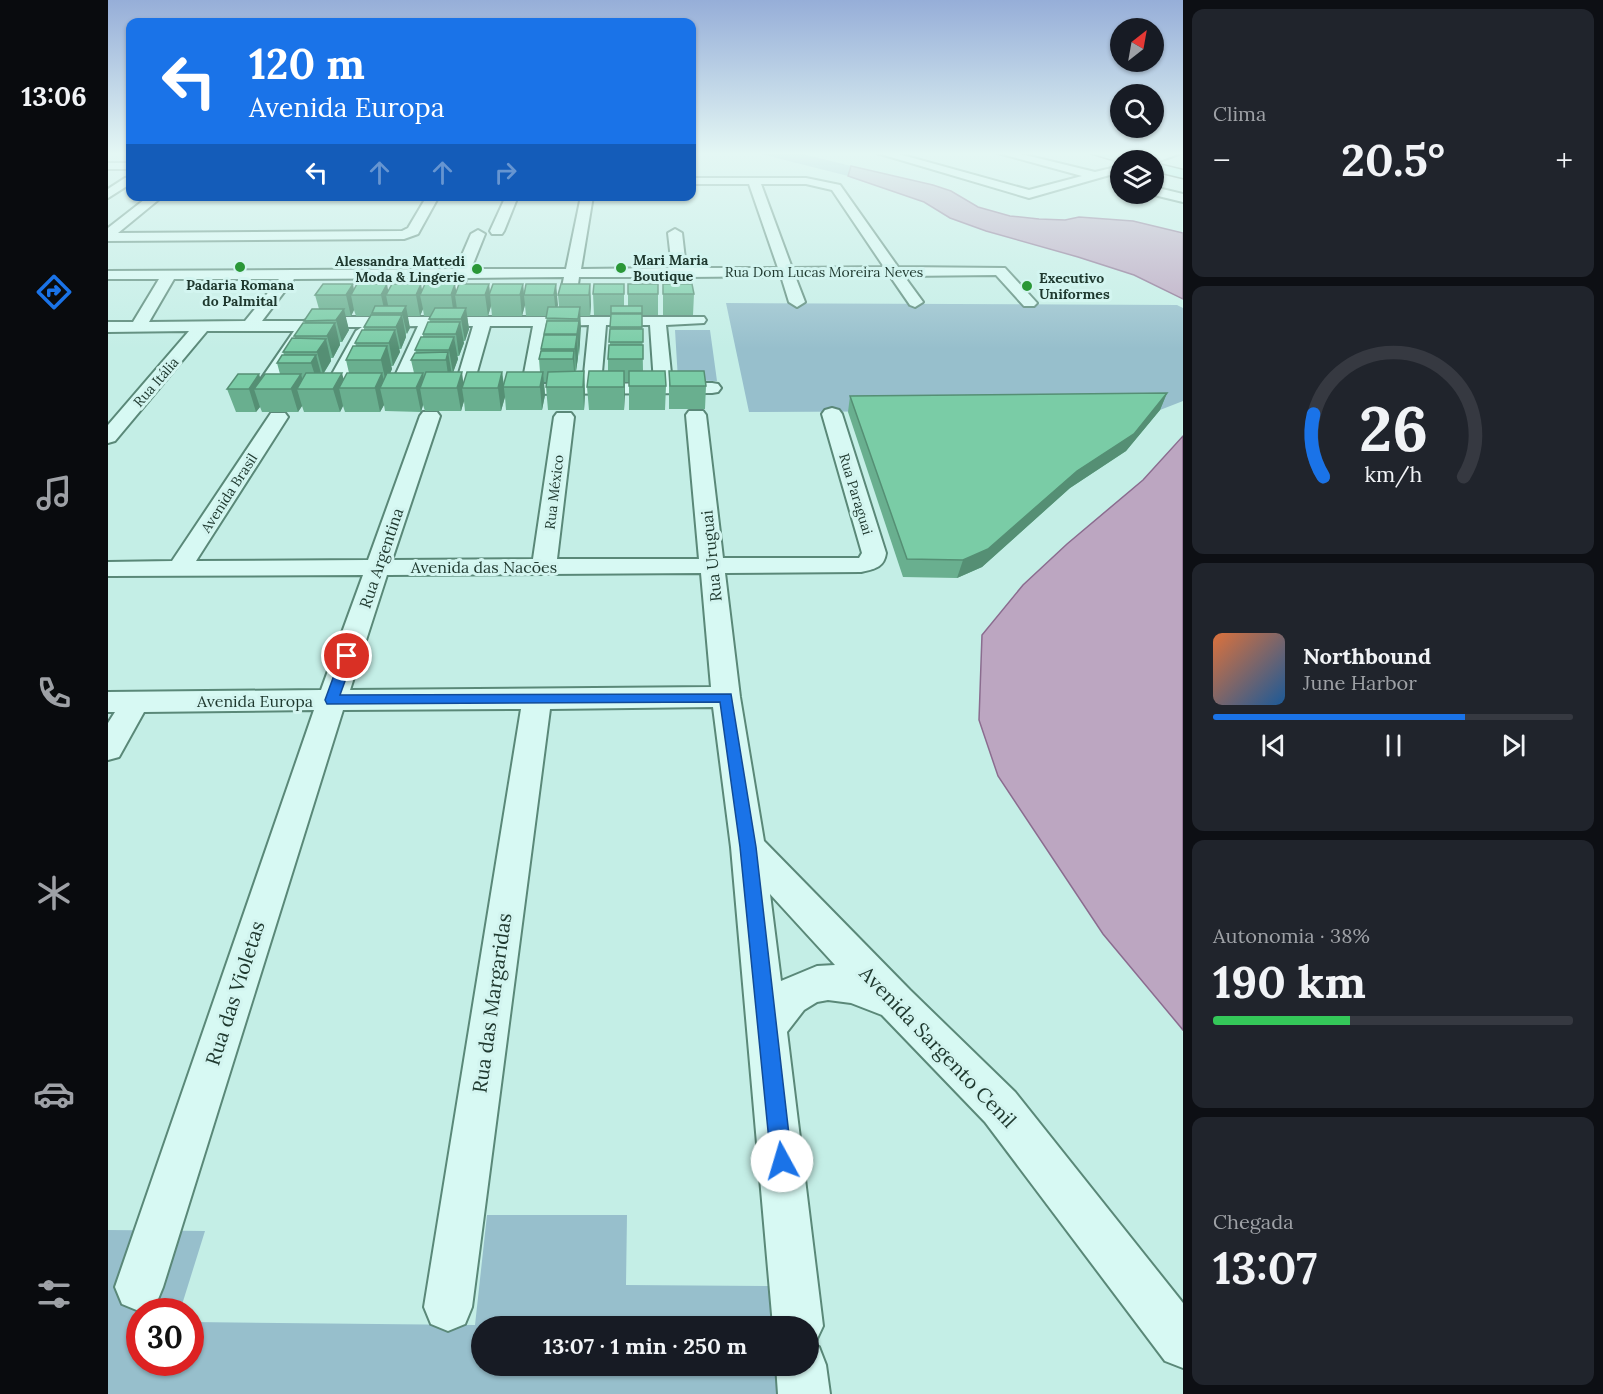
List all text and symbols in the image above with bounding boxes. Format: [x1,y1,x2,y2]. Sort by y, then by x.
north arrow [1110,18,1164,72]
map controls [1110,18,1164,204]
text: 120 m [249,37,365,91]
icon: left [150,42,228,120]
text: 13:06 [21,79,87,113]
button: search [1110,84,1164,138]
text: Avenida Europa [249,90,445,124]
text: Clima [1213,101,1266,126]
text: 20.5° [1341,131,1445,188]
text: − [1213,139,1231,181]
text: + [1555,139,1573,181]
button: layers [1110,150,1164,204]
icon: left [300,156,333,189]
icon: ahead [363,156,396,189]
icon: ahead [426,156,459,189]
icon: right [489,156,522,189]
place label: Mari Maria Boutique [633,251,709,285]
place label: Alessandra Mattedi Moda & Lingerie [335,252,465,286]
marker: Padaria Romana do Palmital [233,260,247,274]
marker: Mari Maria Boutique [614,261,628,275]
marker: Alessandra Mattedi Moda & Lingerie [470,262,484,276]
street label: Rua Dom Lucas Moreira Neves [725,263,923,281]
place label: Executivo Uniformes [1039,269,1110,303]
icon: directions [33,271,75,313]
place label: Padaria Romana do Palmital [186,276,295,310]
marker: Executivo Uniformes [1020,279,1034,293]
street label: Rua Itália [129,353,183,411]
text: 26 [1358,388,1428,468]
street label: Avenida Brasil [196,450,261,537]
street label: Rua Paraguai [835,451,877,537]
street label: Rua México [540,454,568,530]
text: km/h [1364,460,1422,488]
icon: music [33,472,75,514]
street label: Rua Argentina [355,505,407,611]
street label: Rua Uruguai [696,509,726,603]
street label: Avenida das Nacões [410,557,557,577]
pin [321,630,372,681]
icon: arrive [330,639,363,672]
text: Northbound [1303,642,1431,670]
text: June Harbor [1303,670,1417,695]
icon: phone [33,672,75,714]
street label: Avenida Europa [196,691,313,711]
icon: previous [1257,729,1290,762]
icon: pause [1377,729,1410,762]
icon: next [1497,729,1530,762]
icon: climate [33,872,75,914]
street label: Rua das Margaridas [467,911,517,1094]
street label: Rua das Violetas [199,917,270,1068]
text: Autonomia · 38% [1213,923,1370,948]
text: 190 km [1213,953,1366,1010]
street label: Avenida Sargento Cenil [854,960,1022,1133]
icon: car [33,1073,75,1115]
position arrow [750,1129,814,1193]
text: Chegada [1213,1209,1293,1234]
text: 13:07 [1213,1239,1317,1296]
icon: filters [33,1273,75,1315]
speed limit sign: 30 [126,1298,204,1376]
text: 13:07 · 1 min · 250 m [543,1332,747,1360]

